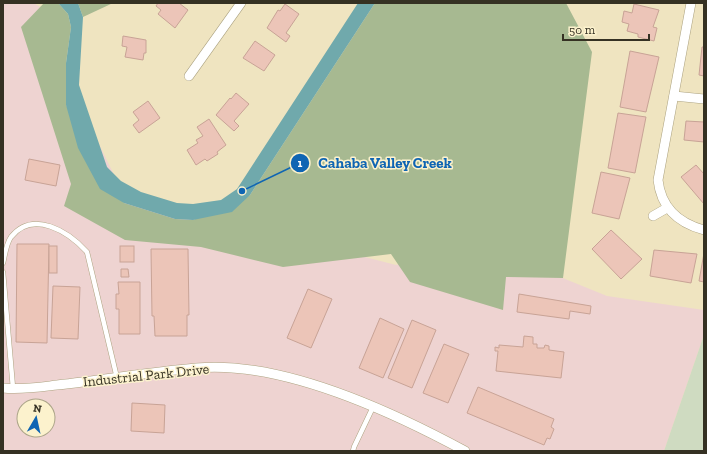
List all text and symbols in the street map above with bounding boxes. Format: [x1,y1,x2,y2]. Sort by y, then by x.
scale bar [563,16,649,42]
text: 50 m [569,23,596,37]
callout: Cahaba Valley Creek [290,149,460,176]
text: Cahaba Valley Creek [318,154,452,172]
text: 1 [298,156,303,170]
street label: Industrial Park Drive [82,360,210,391]
north arrow [16,398,56,438]
text: N [32,402,43,416]

